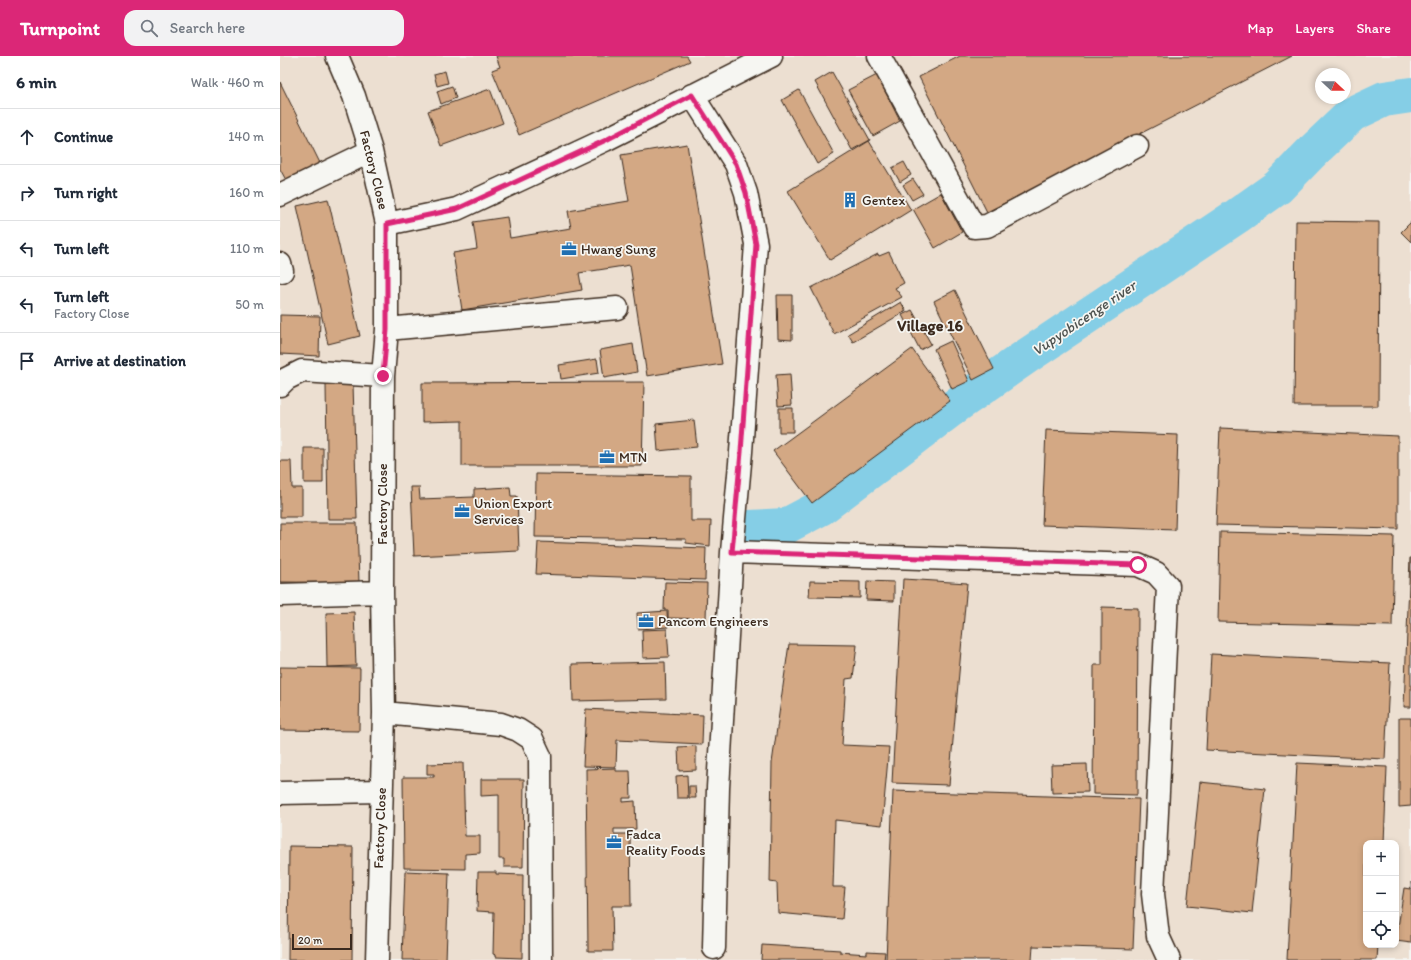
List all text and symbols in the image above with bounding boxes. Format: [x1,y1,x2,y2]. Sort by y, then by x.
search box [124,10,404,46]
text: Turnpoint [20,17,100,40]
icon: search [138,17,160,39]
text: Search here [170,19,245,37]
text: Map [1248,20,1273,37]
text: Layers [1295,20,1334,37]
text: Share [1356,20,1391,37]
north arrow [1315,68,1351,104]
text: 6 min [16,72,57,92]
text: Walk · 460 m [191,75,264,90]
icon: ahead [16,126,38,148]
text: Continue [54,128,113,146]
text: 140 m [228,129,264,144]
street label: Factory Close [356,129,392,212]
icon: right [16,182,38,204]
text: Turn right [54,184,118,202]
text: 160 m [229,185,264,200]
building icon: Gentex [841,191,859,209]
place label: Gentex [862,192,905,209]
icon: left [16,238,38,260]
text: Turn left [54,240,109,258]
office icon: Hwang Sung [560,240,578,258]
text: 110 m [230,241,264,256]
place label: Hwang Sung [581,241,657,258]
water label: Vupyobicenge river [1029,275,1141,359]
text: Turn left [54,288,109,306]
icon: left [16,294,38,316]
text: 50 m [235,297,264,312]
text: Factory Close [54,306,129,321]
district label: Village 16 [897,316,963,336]
icon: arrive [16,350,38,372]
text: Arrive at destination [54,352,186,370]
route end [374,367,392,385]
office icon: MTN [598,448,616,466]
place label: MTN [619,449,647,466]
street label: Factory Close [374,463,391,545]
place label: Union Export Services [474,495,552,528]
office icon: Union Export Services [453,502,471,520]
route start [1129,556,1147,574]
office icon: Pancom Engineers [637,612,655,630]
place label: Pancom Engineers [658,613,768,630]
street label: Factory Close [370,787,390,869]
place label: Fadca Reality Foods [626,826,705,859]
office icon: Fadca Reality Foods [605,833,623,851]
map controls [1363,840,1399,948]
button: + [1363,840,1399,876]
button: − [1363,876,1399,912]
button: locate [1363,912,1399,948]
scale bar [292,932,352,951]
text: 20 m [298,934,322,947]

